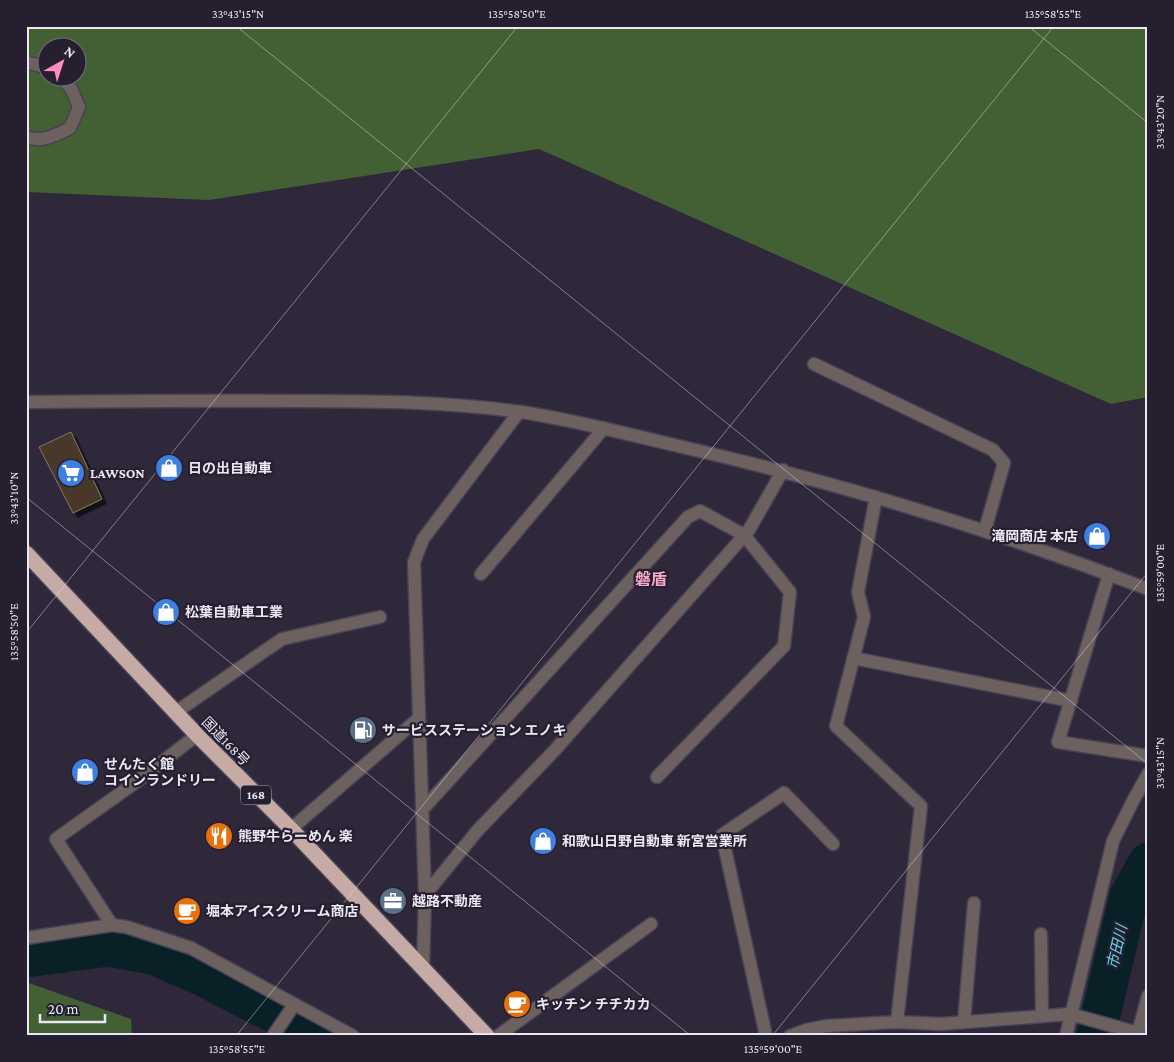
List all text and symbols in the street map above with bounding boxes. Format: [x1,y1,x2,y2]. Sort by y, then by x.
text: 33°43'15"N [212,7,264,21]
text: 135°58'50"E [488,7,546,21]
text: 135°58'55"E [1025,7,1082,21]
north arrow [38,38,88,88]
text: N [61,43,79,61]
text: 33°43'20"N [1153,95,1167,149]
shop icon: 日の出自動車 [154,453,184,483]
supermarket icon: LAWSON [56,458,86,488]
place label: 日の出自動車 [188,460,272,476]
place label: LAWSON [90,465,145,481]
text: 33°43'10"N [7,471,21,524]
shop icon: 滝岡商店 本店 [1082,521,1112,551]
place label: 滝岡商店 本店 [991,528,1078,544]
text: 135°59'00"E [1153,543,1167,602]
district label: 磐盾 [635,570,667,588]
shop icon: 松葉自動車工業 [151,597,181,627]
text: 135°58'50"E [7,603,21,661]
place label: 松葉自動車工業 [185,604,283,620]
street label: 国道168号 [199,713,253,769]
fuel station icon: サービスステーション エノキ [348,715,378,745]
place label: サービスステーション エノキ [382,722,566,738]
text: 33°43'15"N [1153,737,1167,789]
place label: せんたく館 コインランドリー [104,756,216,788]
shop icon: せんたく館 コインランドリー [70,757,100,787]
road number: 168 [241,786,271,804]
restaurant icon: 熊野牛らーめん 楽 [204,821,234,851]
shop icon: 和歌山日野自動車 新宮営業所 [528,826,558,856]
place label: 熊野牛らーめん 楽 [238,828,353,844]
place label: 和歌山日野自動車 新宮営業所 [562,833,747,849]
office icon: 越路不動産 [378,886,408,916]
place label: 越路不動産 [412,893,482,909]
cafe icon: 堀本アイスクリーム商店 [172,896,202,926]
place label: 堀本アイスクリーム商店 [206,903,358,919]
water label: 市田川 [1104,921,1130,971]
cafe icon: キッチン チチカカ [502,989,532,1019]
scale bar [40,992,105,1024]
place label: キッチン チチカカ [536,996,651,1012]
text: 20 m [48,1001,79,1017]
text: 135°58'55"E [209,1042,266,1056]
text: 135°59'00"E [744,1042,803,1056]

